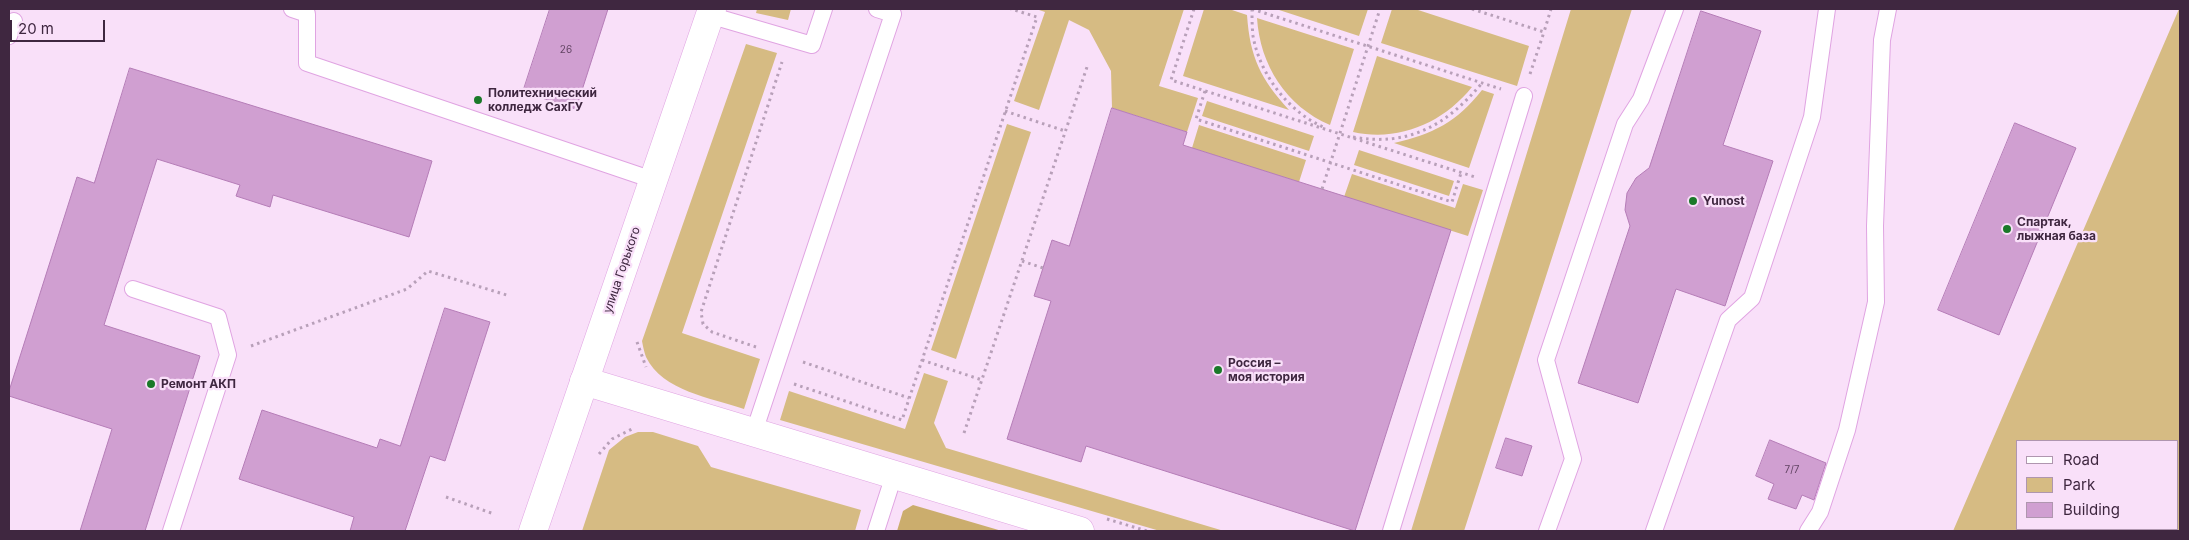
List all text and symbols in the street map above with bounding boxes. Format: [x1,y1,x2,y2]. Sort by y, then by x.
scale bar [12,10,108,42]
text: 20 m [18,19,54,38]
house number: 26 [560,44,572,56]
place label: Политехнический колледж СахГУ [488,86,597,114]
marker: Политехнический колледж СахГУ [472,94,484,106]
place label: Yunost [1703,194,1745,208]
marker: Yunost [1687,195,1699,207]
place label: Спартак, лыжная база [2017,215,2096,243]
marker: Спартак, лыжная база [2001,223,2013,235]
street label: улица Горького [600,225,644,315]
place label: Россия – моя история [1228,356,1305,384]
marker: Россия – моя история [1212,364,1224,376]
place label: Ремонт АКП [161,377,236,391]
marker: Ремонт АКП [145,378,157,390]
legend [2016,440,2179,530]
text: Road [2063,450,2099,469]
house number: 7/7 [1785,464,1799,476]
text: Park [2063,475,2095,494]
text: Building [2063,500,2120,519]

